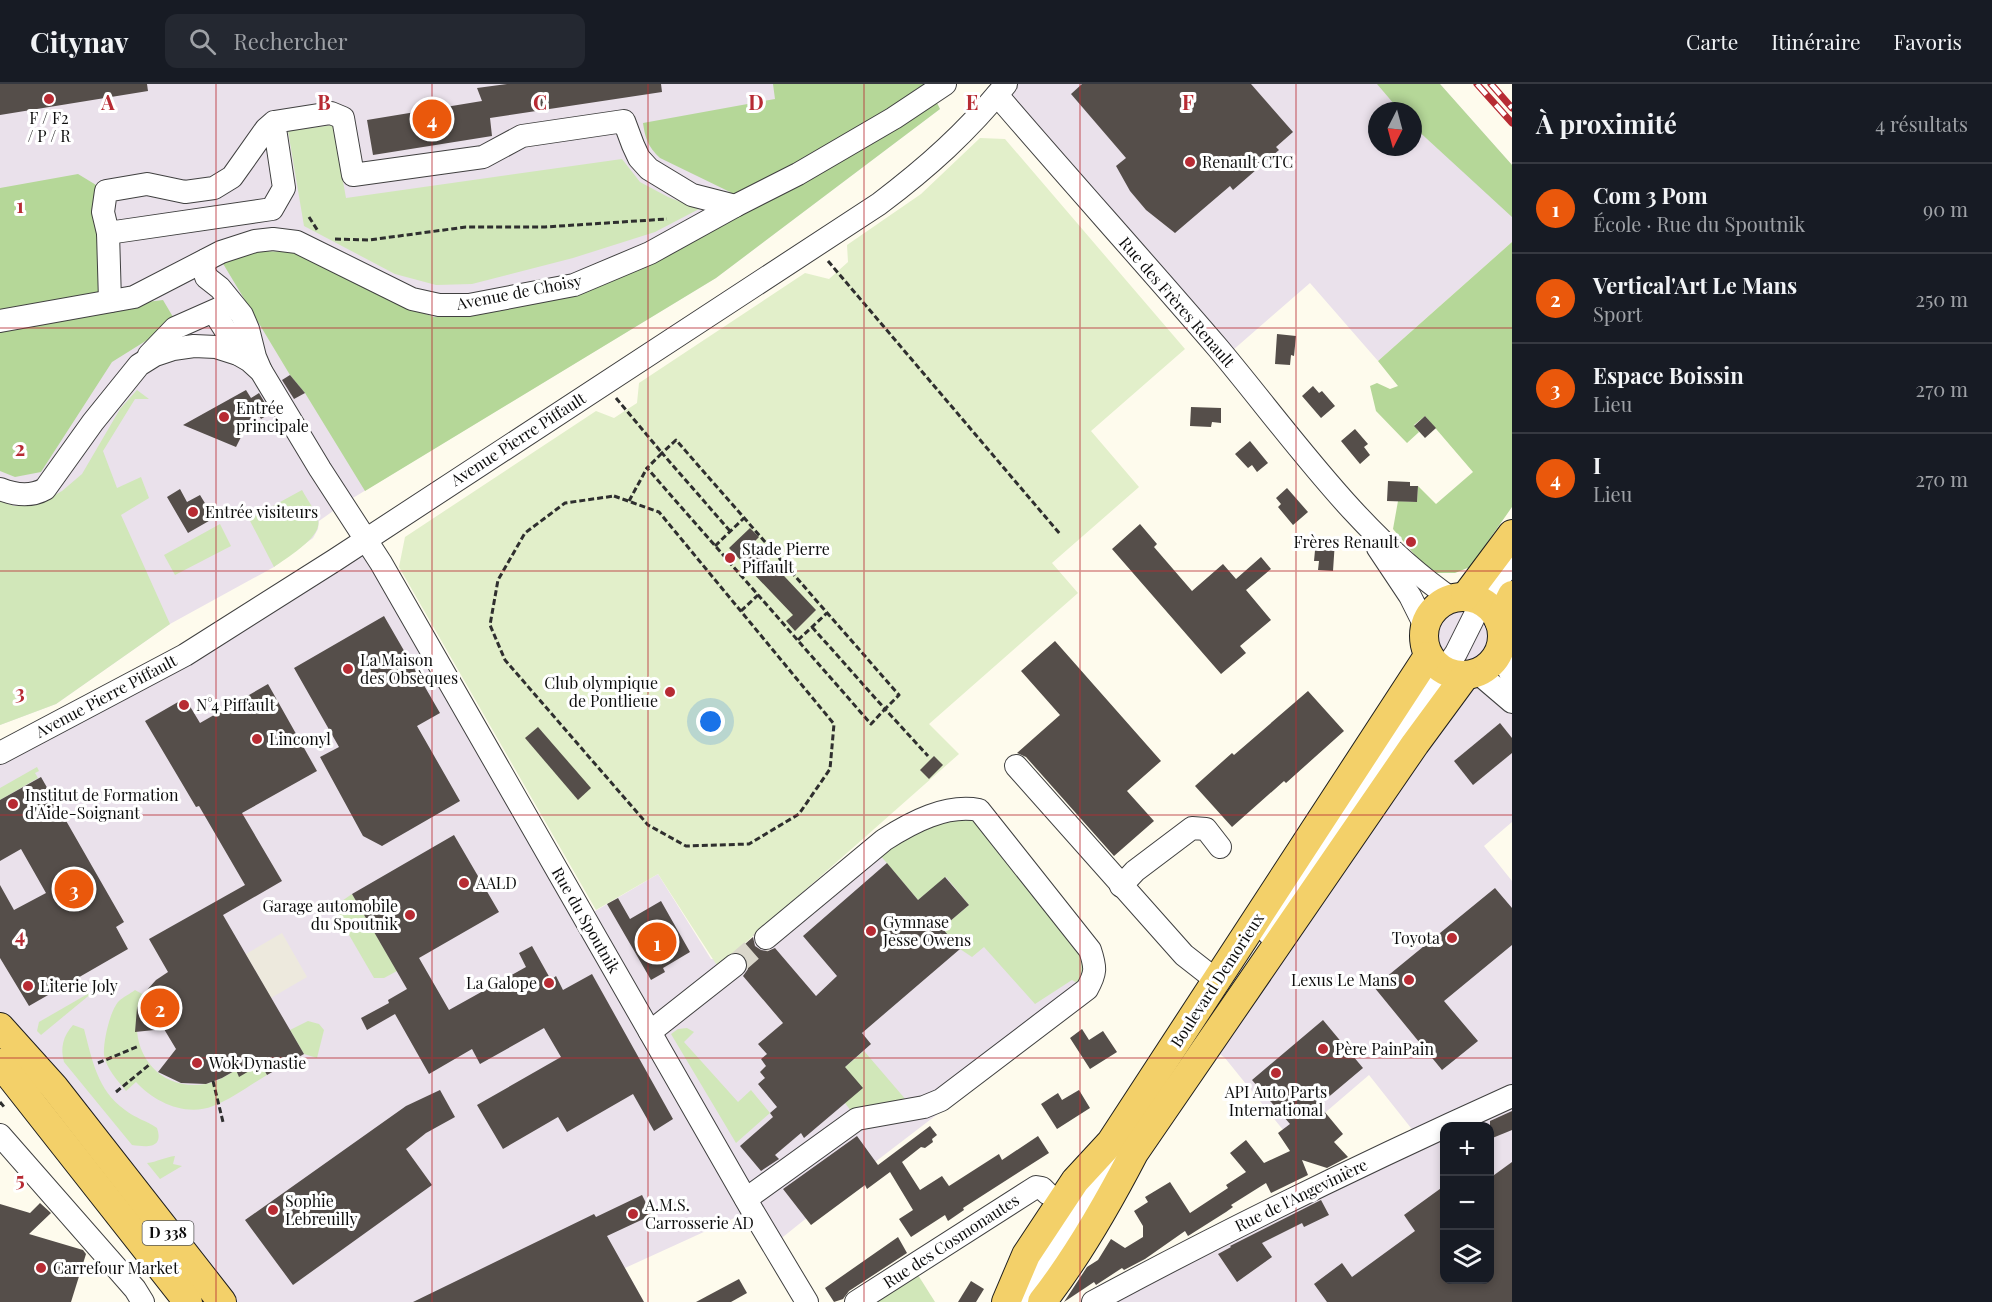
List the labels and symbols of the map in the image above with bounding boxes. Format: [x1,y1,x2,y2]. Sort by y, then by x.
text: A [100,88,115,115]
text: B [317,88,331,115]
text: C [533,88,547,115]
text: D [748,88,764,115]
text: E [966,88,978,115]
text: F [1182,88,1194,115]
marker: F / F2 / P / R [42,92,56,106]
pin: 4 [412,96,452,141]
north arrow [1368,102,1422,156]
place label: F / F2 / P / R [27,107,71,146]
place label: Renault CTC [1202,151,1293,172]
marker: Renault CTC [1183,155,1197,169]
text: 1 [16,191,24,218]
street label: Rue des Frères Renault [1115,232,1240,371]
street label: Avenue de Choisy [453,269,583,314]
street label: Avenue Pierre Piffault [445,387,590,491]
place label: Entrée principale [236,397,309,436]
marker: Entrée principale [217,410,231,424]
text: 2 [15,434,25,461]
place label: Entrée visiteurs [205,501,318,522]
marker: Entrée visiteurs [186,505,200,519]
place label: Frères Renault [1293,531,1399,552]
marker: Frères Renault [1404,535,1418,549]
place label: Stade Pierre Piffault [742,538,830,577]
marker: Stade Pierre Piffault [723,551,737,565]
street label: Avenue Pierre Piffault [31,649,180,742]
place label: La Maison des Obsèques [360,649,458,688]
marker: La Maison des Obsèques [341,662,355,676]
place label: Club olympique de Pontlieue [544,672,658,711]
text: 3 [15,678,25,705]
marker: Club olympique de Pontlieue [663,685,677,699]
place label: N°4 Piffault [196,694,275,715]
marker: N°4 Piffault [177,698,191,712]
your location [696,707,725,736]
place label: Linconyl [269,728,331,749]
marker: Linconyl [250,732,264,746]
place label: Institut de Formation d'Aide-Soignant [25,784,179,823]
marker: Institut de Formation d'Aide-Soignant [6,797,20,811]
street label: Rue du Spoutnik [548,863,625,977]
pin: 3 [54,866,94,912]
place label: AALD [475,872,517,893]
marker: AALD [457,876,471,890]
place label: Garage automobile du Spoutnik [263,895,398,934]
marker: Garage automobile du Spoutnik [403,908,417,922]
street label: Boulevard Demorieux [1165,908,1268,1051]
place label: Gymnase Jesse Owens [882,911,971,950]
pin: 1 [638,920,676,964]
text: 4 [15,921,25,948]
marker: Gymnase Jesse Owens [864,924,878,938]
place label: Toyota [1392,927,1440,948]
marker: Toyota [1445,931,1459,945]
place label: Lexus Le Mans [1291,969,1397,990]
place label: La Galope [466,972,537,993]
marker: Lexus Le Mans [1402,973,1416,987]
place label: Literie Joly [40,975,118,996]
marker: La Galope [542,976,556,990]
marker: Literie Joly [21,979,35,993]
pin: 2 [140,986,180,1030]
place label: Père PainPain [1335,1038,1435,1059]
marker: Père PainPain [1316,1042,1330,1056]
place label: Wok Dynastie [208,1052,306,1073]
marker: Wok Dynastie [190,1056,204,1070]
marker: API Auto Parts International [1269,1066,1283,1080]
place label: API Auto Parts International [1224,1081,1327,1120]
street label: Rue de l'Angevinière [1231,1153,1371,1236]
text: 5 [15,1165,25,1192]
street label: Rue des Cosmonautes [879,1189,1023,1292]
place label: Sophie Lebreuilly [285,1190,358,1229]
place label: A.M.S. Carrosserie AD [644,1194,754,1233]
marker: Sophie Lebreuilly [266,1203,280,1217]
marker: A.M.S. Carrosserie AD [626,1207,640,1221]
road number: D 338 [142,1221,194,1245]
place label: Carrefour Market [53,1257,179,1278]
marker: Carrefour Market [34,1261,48,1275]

